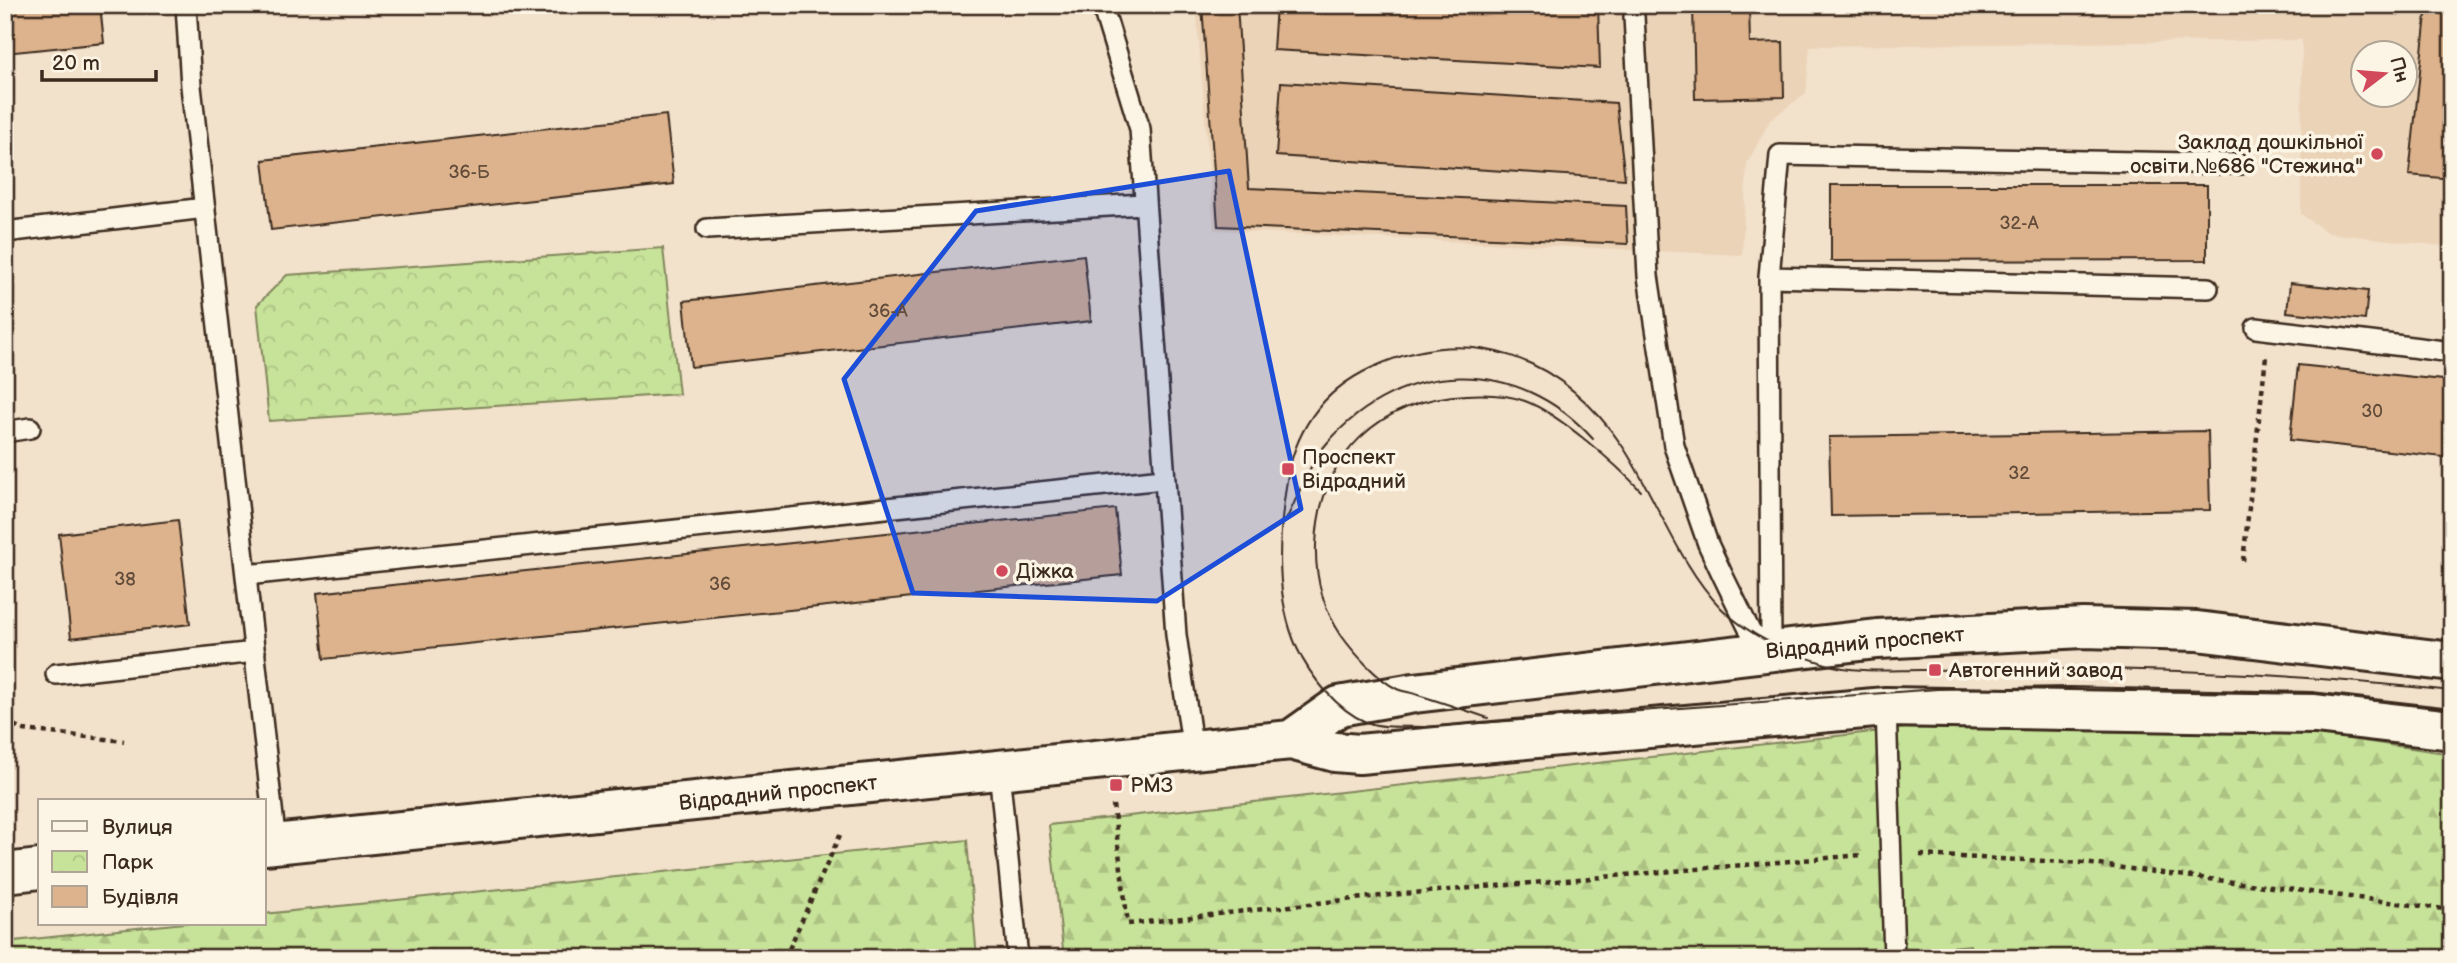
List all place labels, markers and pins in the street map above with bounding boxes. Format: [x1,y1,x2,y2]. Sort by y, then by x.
place label: Заклад дошкільної освіти №686 "Стежина" [2130,130,2364,179]
marker: Заклад дошкільної освіти №686 "Стежина" [2369,146,2385,162]
place label: Проспект Відрадний [1302,445,1406,494]
marker: Проспект Відрадний [1280,461,1296,477]
place label: Діжка [1016,559,1074,584]
marker: Діжка [994,563,1010,579]
place label: Автогенний завод [1948,658,2123,683]
marker: Автогенний завод [1927,662,1943,678]
place label: РМЗ [1130,773,1173,798]
marker: РМЗ [1108,777,1124,793]

